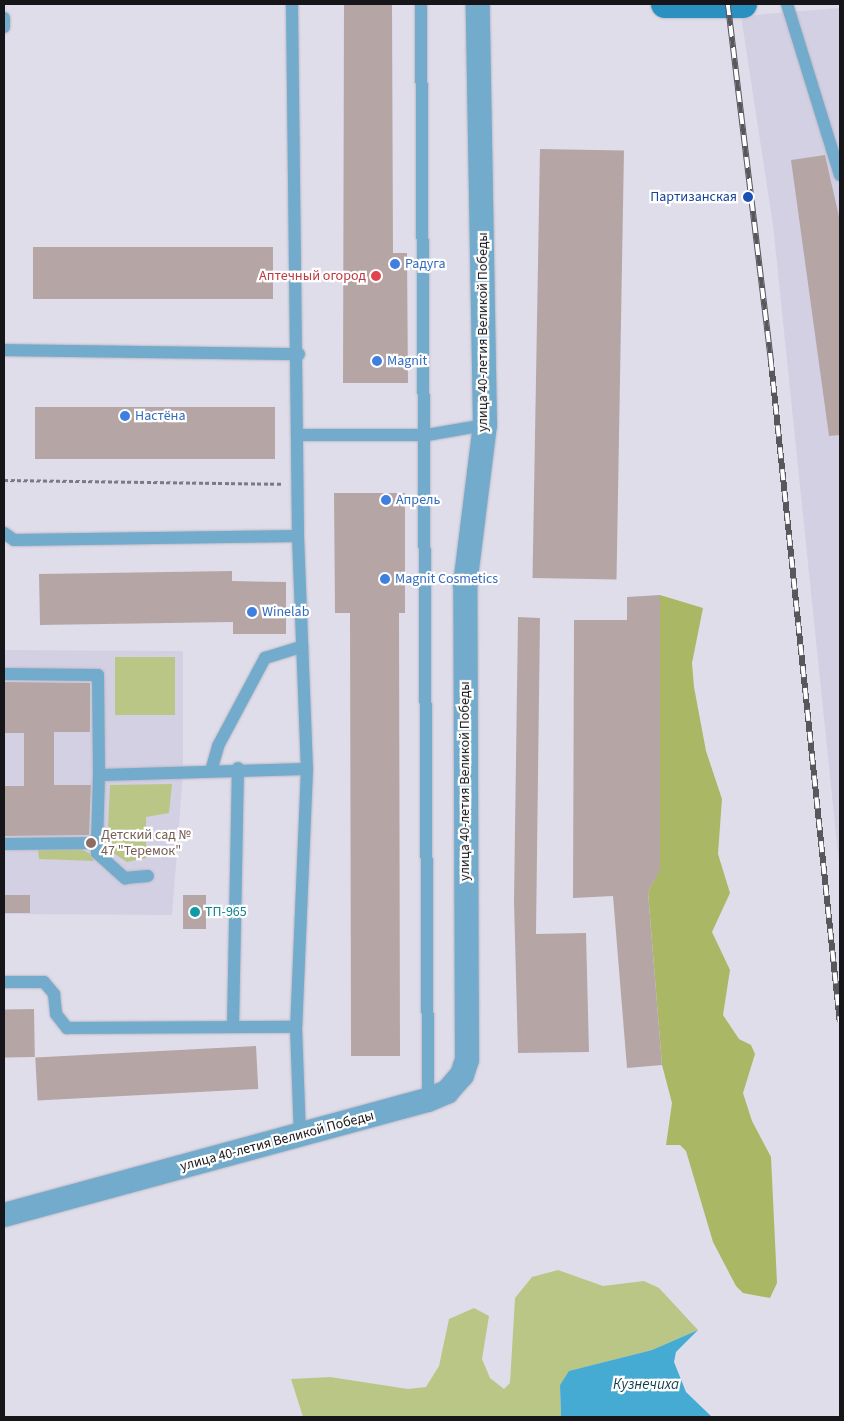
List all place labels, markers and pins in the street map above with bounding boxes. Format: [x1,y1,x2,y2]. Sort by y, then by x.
place label: Партизанская [650,189,737,205]
marker: Партизанская [741,190,755,204]
place label: Радуга [405,256,446,272]
marker: Радуга [389,258,401,270]
place label: Аптечный огород [259,268,366,284]
marker: Аптечный огород [370,270,382,282]
place label: Magnit [387,353,427,369]
marker: Magnit [371,355,383,367]
place label: Настёна [135,408,186,424]
marker: Настёна [119,410,131,422]
place label: Апрель [396,492,440,508]
marker: Апрель [380,494,392,506]
place label: Magnit Cosmetics [395,571,498,587]
marker: Magnit Cosmetics [379,573,391,585]
place label: Winelab [262,604,309,620]
marker: Winelab [246,606,258,618]
place label: Детский сад № 47 "Теремок" [101,827,191,860]
marker: Детский сад № 47 "Теремок" [85,837,97,849]
place label: ТП-965 [205,904,247,920]
marker: ТП-965 [189,906,201,918]

